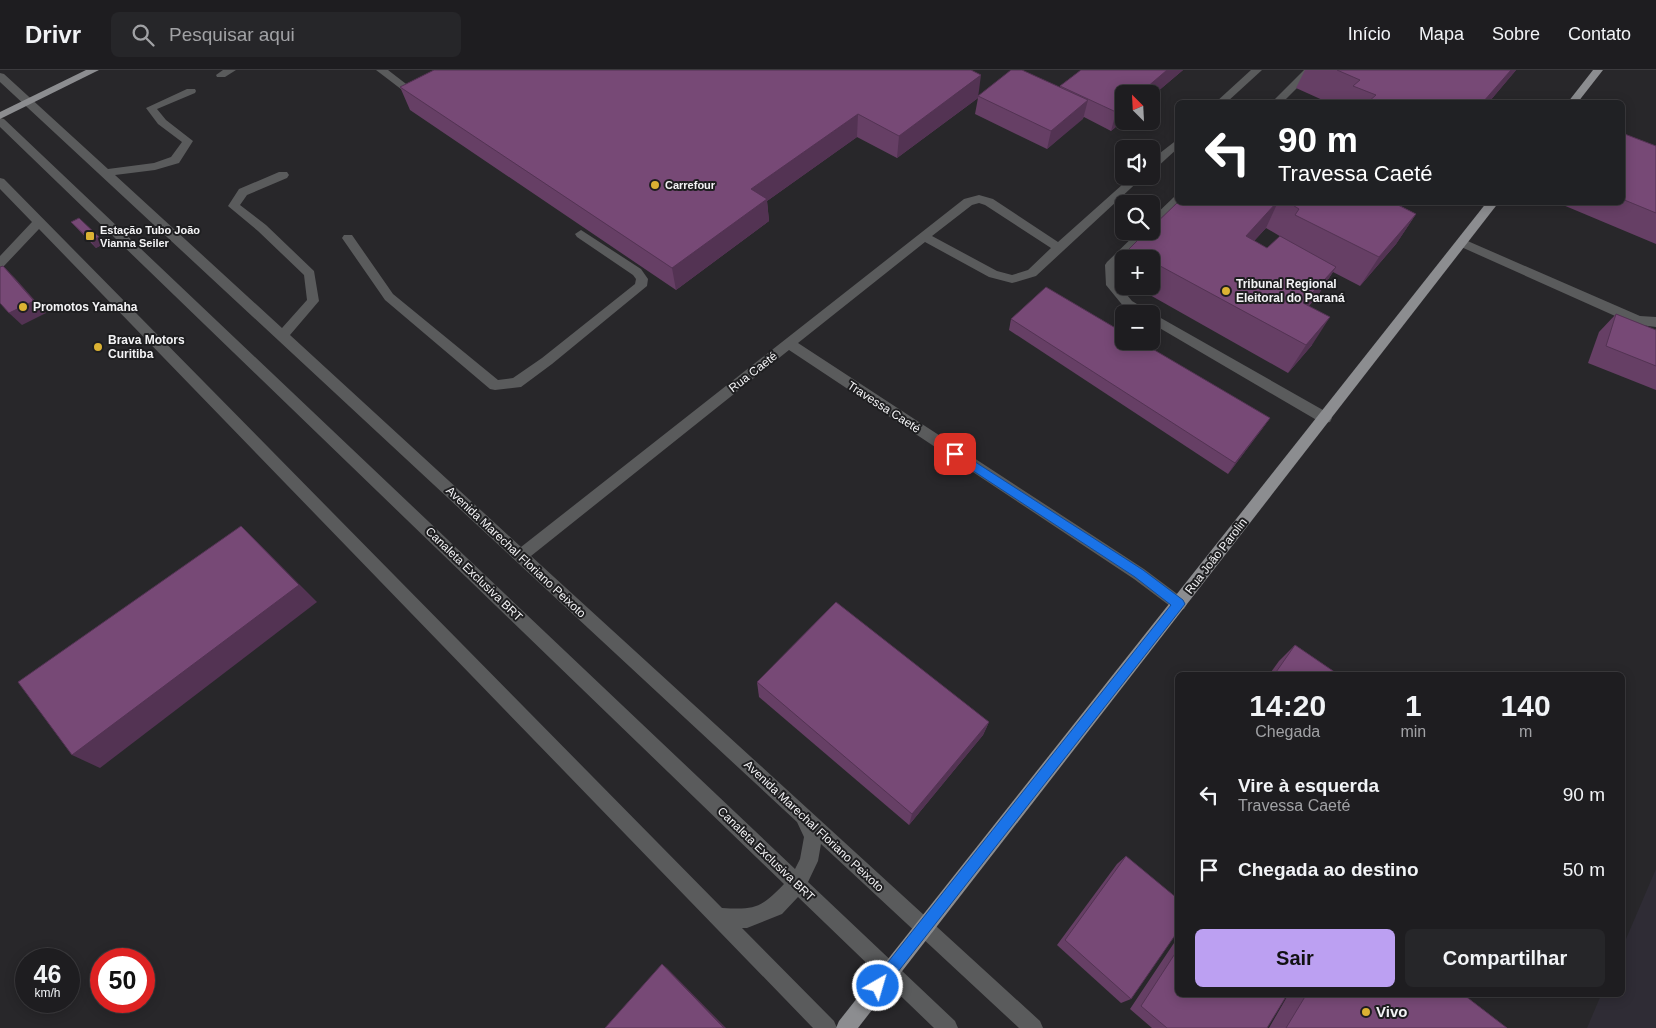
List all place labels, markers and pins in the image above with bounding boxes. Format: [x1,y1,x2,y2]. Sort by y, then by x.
marker: Carrefour [649,179,661,191]
place label: Carrefour [665,179,716,191]
place label: Estação Tubo João Vianna Seiler [100,224,200,249]
marker: Estação Tubo João Vianna Seiler [84,230,96,242]
place label: Tribunal Regional Eleitoral do Paraná [1236,277,1345,305]
marker: Tribunal Regional Eleitoral do Paraná [1220,285,1232,297]
place label: Promotos Yamaha [33,300,138,314]
marker: Promotos Yamaha [17,301,29,313]
place label: Brava Motors Curitiba [108,333,185,361]
marker: Brava Motors Curitiba [92,341,104,353]
pin [934,433,976,475]
place label: Vivo [1376,1003,1407,1020]
marker: Vivo [1360,1006,1372,1018]

